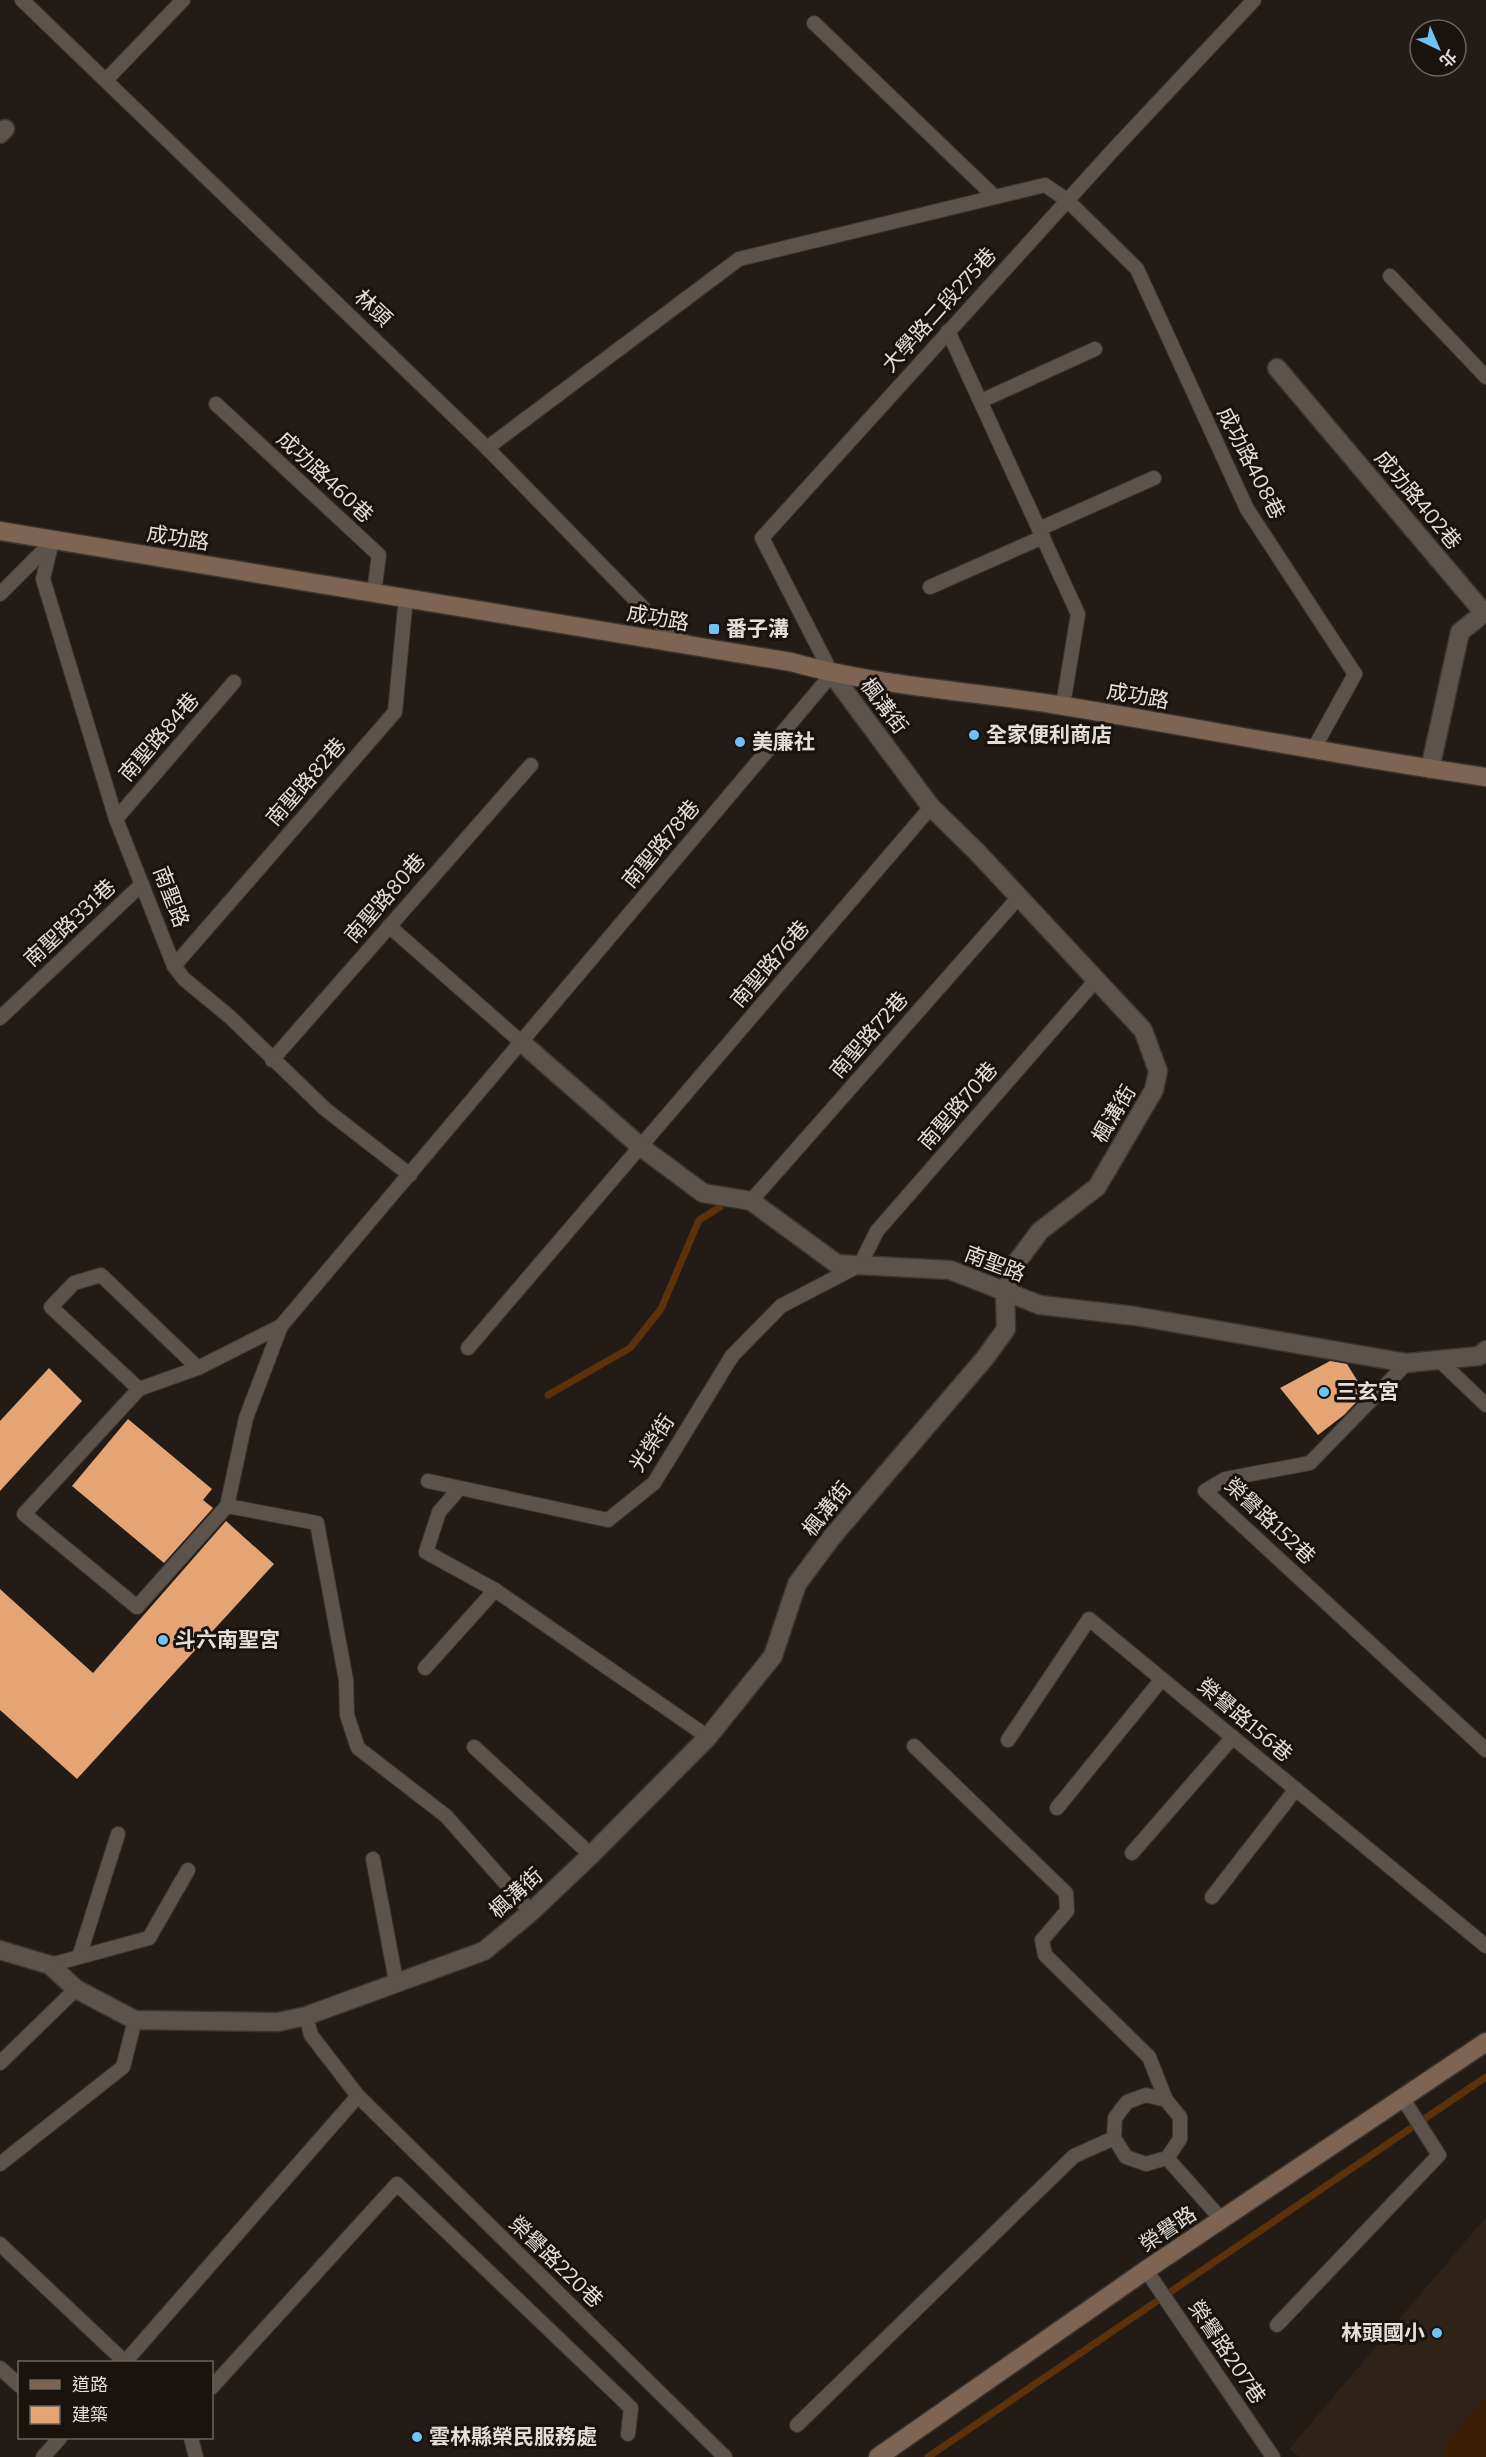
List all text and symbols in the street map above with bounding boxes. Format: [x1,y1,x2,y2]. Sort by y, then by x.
north arrow [1408,18,1468,78]
text: 北 [1436,46,1460,71]
street label: 大學路二段275巷 [876,242,1002,378]
street label: 林頭 [349,284,397,332]
street label: 成功路408巷 [1212,403,1290,523]
street label: 成功路460巷 [271,426,379,528]
street label: 成功路402巷 [1369,445,1467,555]
street label: 成功路 [145,520,211,556]
street label: 成功路 [625,600,691,636]
place label: 番子溝 [726,616,789,642]
marker: 番子溝 [707,622,721,636]
street label: 楓溝街 [855,673,913,739]
street label: 成功路 [1105,678,1171,714]
street label: 南聖路84巷 [113,687,205,787]
place label: 全家便利商店 [986,722,1112,748]
marker: 全家便利商店 [967,728,981,742]
place label: 美廉社 [752,729,815,755]
street label: 南聖路82巷 [261,733,351,831]
marker: 美廉社 [733,735,747,749]
street label: 南聖路78巷 [617,795,705,893]
street label: 南聖路80巷 [339,848,431,948]
street label: 南聖路 [148,863,194,931]
street label: 南聖路331巷 [19,874,121,972]
street label: 南聖路76巷 [725,915,815,1013]
street label: 南聖路72巷 [824,987,914,1083]
street label: 南聖路70巷 [913,1057,1003,1155]
street label: 楓溝街 [1087,1080,1141,1148]
street label: 南聖路 [961,1241,1029,1287]
place label: 三玄宮 [1336,1379,1399,1405]
marker: 三玄宮 [1317,1385,1331,1399]
street label: 光榮街 [624,1410,680,1476]
street label: 榮譽路152巷 [1219,1472,1321,1570]
street label: 楓溝街 [797,1476,857,1542]
place label: 斗六南聖宮 [175,1627,280,1653]
marker: 斗六南聖宮 [156,1633,170,1647]
street label: 榮譽路156巷 [1192,1673,1298,1767]
street label: 楓溝街 [484,1862,548,1924]
street label: 榮譽路 [1135,2201,1201,2257]
street label: 榮譽路220巷 [504,2211,608,2313]
street label: 榮譽路207巷 [1183,2295,1271,2409]
place label: 林頭國小 [1341,2320,1425,2346]
marker: 林頭國小 [1430,2326,1444,2340]
legend [18,2361,213,2439]
text: 道路 [72,2374,108,2396]
text: 建築 [72,2404,108,2426]
place label: 雲林縣榮民服務處 [429,2424,597,2450]
marker: 雲林縣榮民服務處 [410,2430,424,2444]

